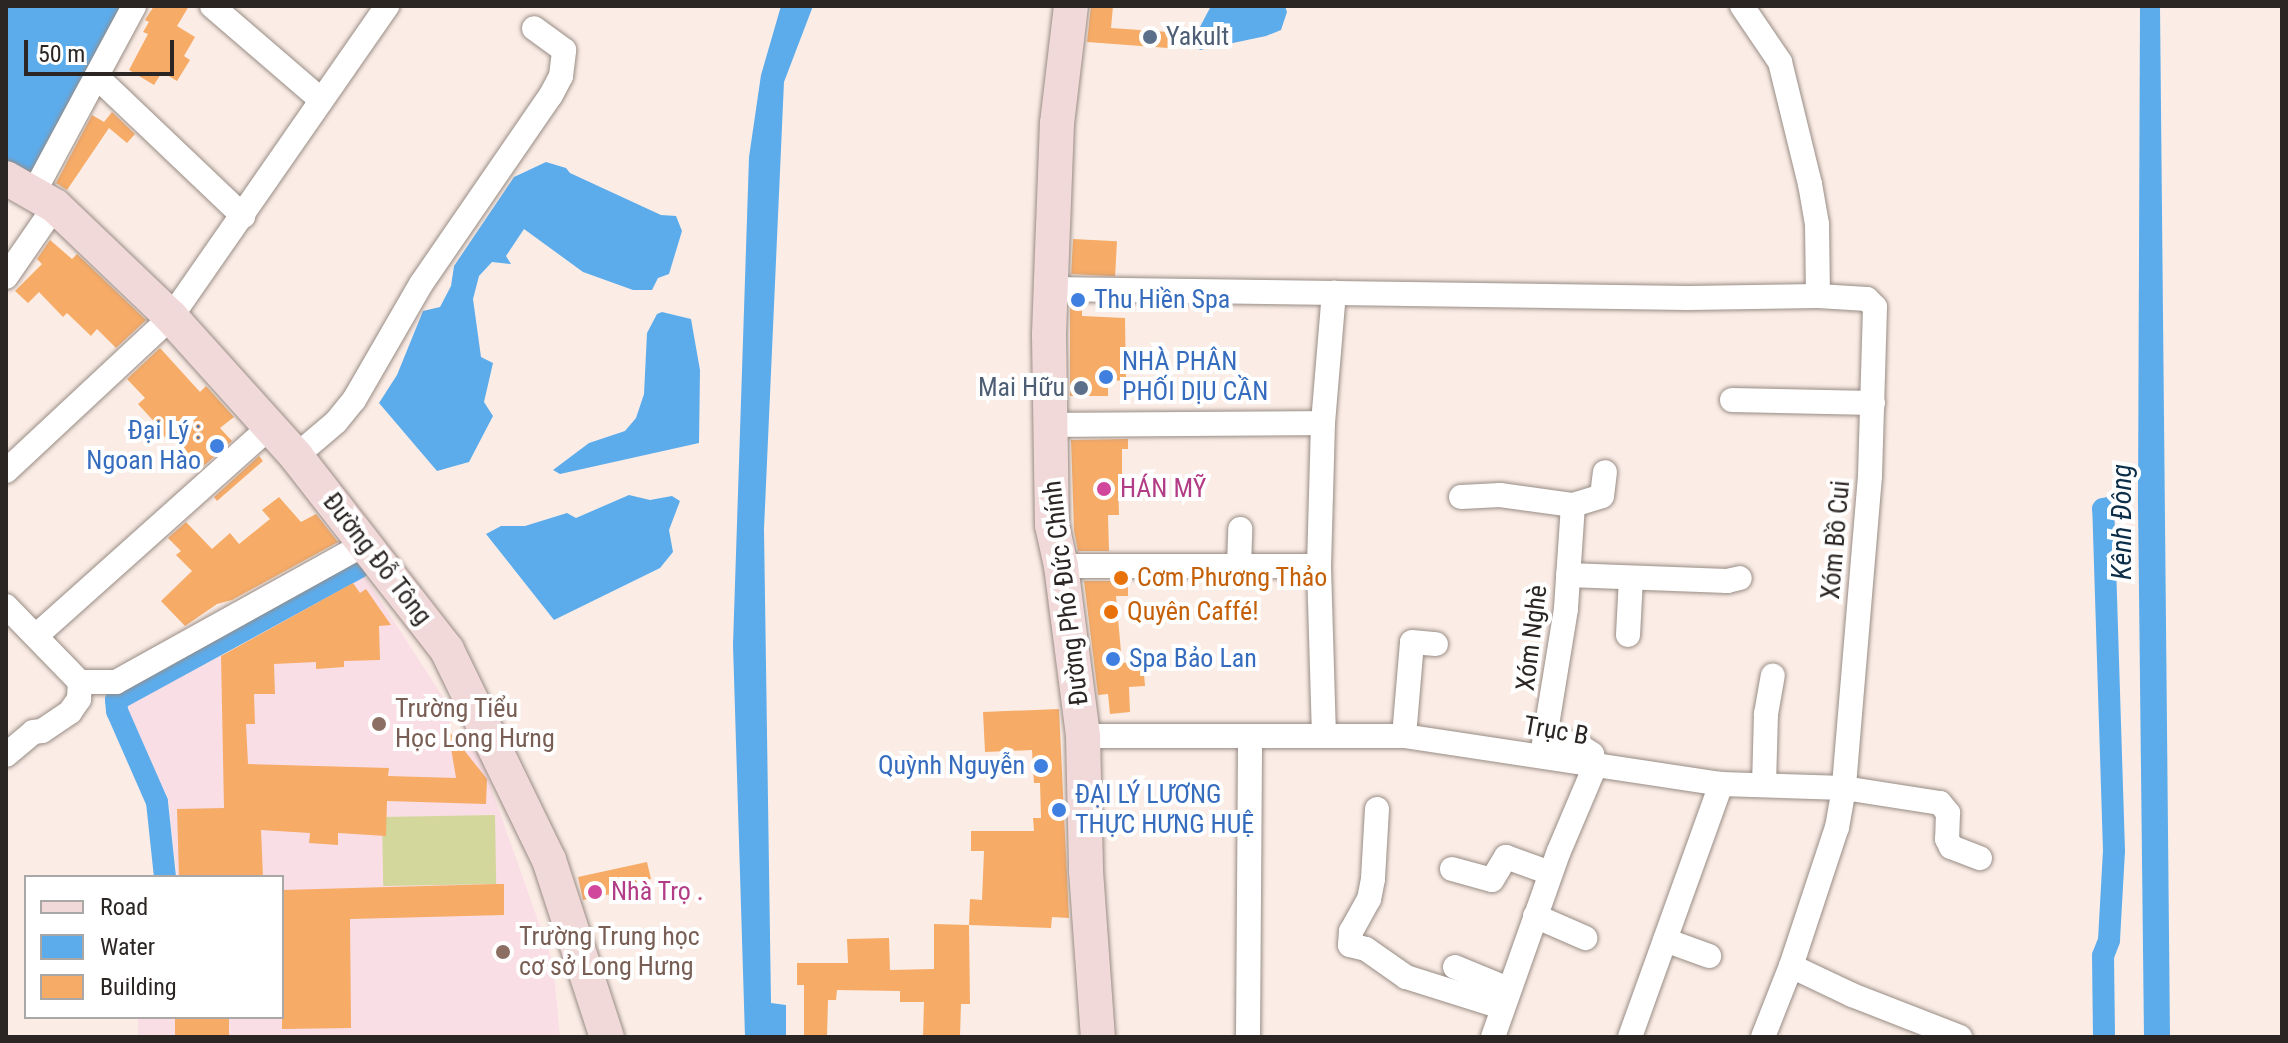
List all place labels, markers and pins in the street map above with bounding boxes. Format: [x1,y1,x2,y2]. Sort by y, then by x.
place label: Yakult [1166,21,1229,53]
marker: Yakult [1141,28,1159,46]
place label: Thu Hiền Spa [1094,284,1230,316]
marker: Thu Hiền Spa [1069,291,1087,309]
place label: NHÀ PHÂN PHỐI DỊU CẦN [1122,346,1268,408]
marker: NHÀ PHÂN PHỐI DỊU CẦN [1097,368,1115,386]
place label: Mai Hữu [978,372,1065,404]
marker: Mai Hữu [1072,379,1090,397]
place label: Đại Lý : Ngoan Hào [86,415,201,476]
marker: Đại Lý : Ngoan Hào [208,437,226,455]
place label: HÁN MỸ [1120,473,1206,505]
marker: HÁN MỸ [1095,480,1113,498]
place label: Cơm Phương Thảo [1137,562,1328,594]
marker: Cơm Phương Thảo [1112,569,1130,587]
place label: Quyên Caffé! [1127,596,1259,628]
marker: Quyên Caffé! [1102,603,1120,621]
place label: Spa Bảo Lan [1129,643,1257,675]
marker: Spa Bảo Lan [1104,650,1122,668]
place label: Trường Tiểu Học Long Hưng [395,693,555,754]
marker: Trường Tiểu Học Long Hưng [370,715,388,733]
place label: Quỳnh Nguyễn [878,750,1025,782]
marker: Quỳnh Nguyễn [1032,757,1050,775]
place label: ĐẠI LÝ LƯƠNG THỰC HƯNG HUỆ [1075,779,1254,840]
marker: ĐẠI LÝ LƯƠNG THỰC HƯNG HUỆ [1050,801,1068,819]
place label: Nhà Trọ . [611,876,704,908]
marker: Nhà Trọ . [586,883,604,901]
place label: Trường Trung học cơ sở Long Hưng [519,921,700,982]
marker: Trường Trung học cơ sở Long Hưng [494,943,512,961]

